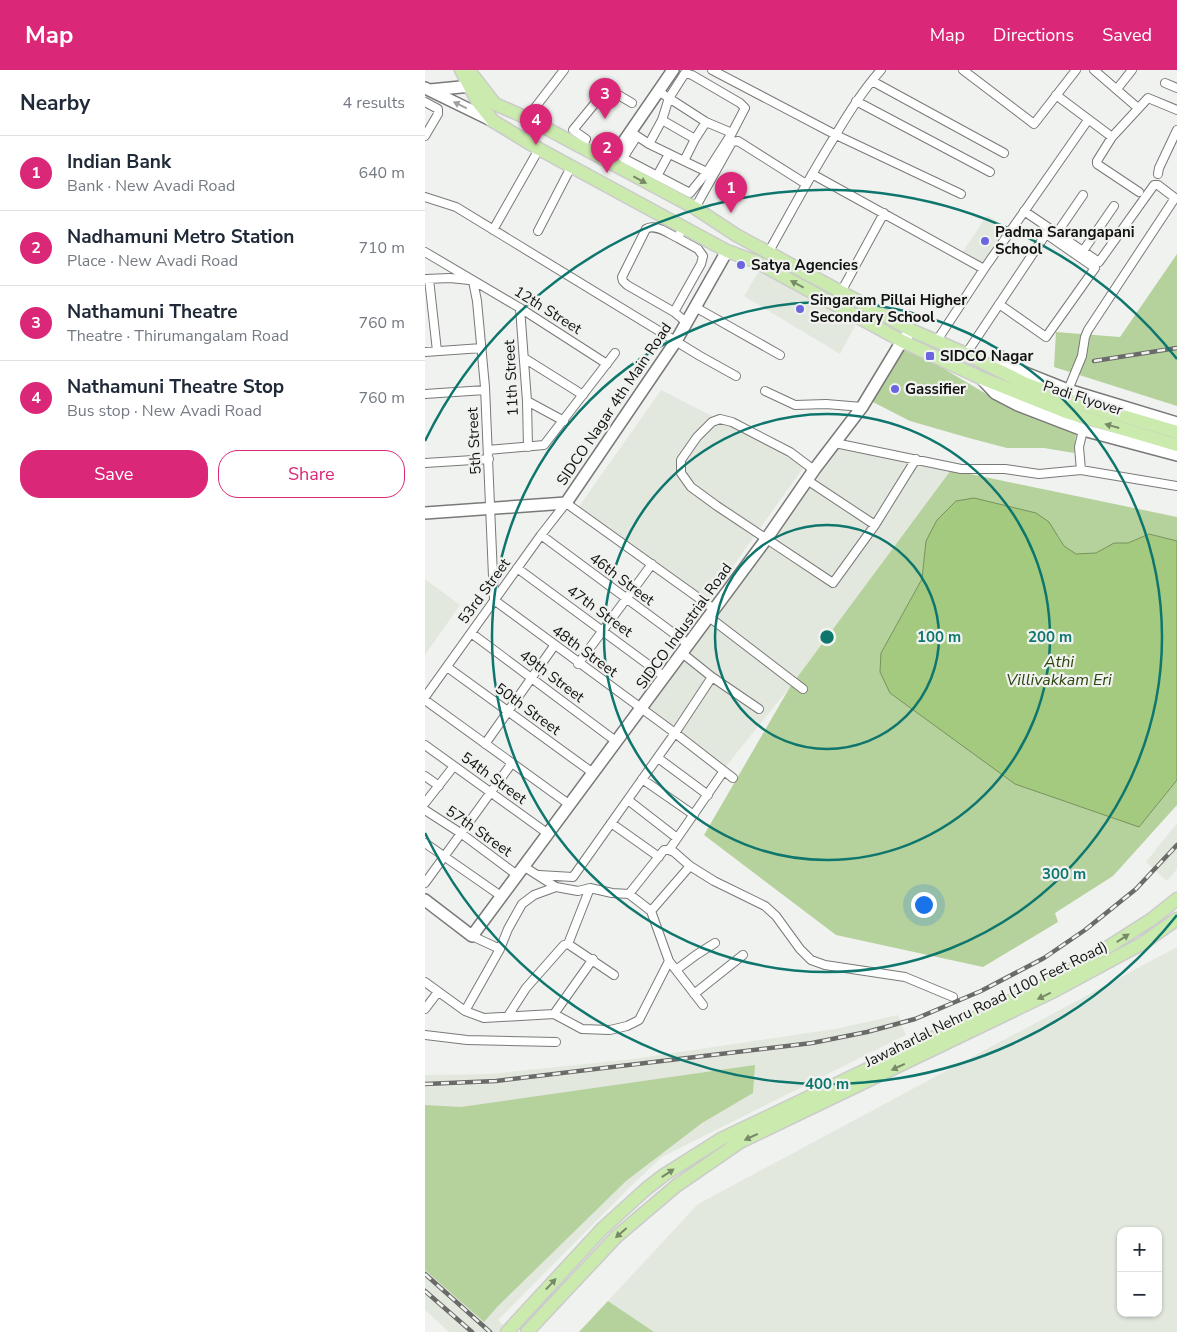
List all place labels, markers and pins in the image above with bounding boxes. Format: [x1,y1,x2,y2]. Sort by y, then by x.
pin: 3 [589,78,621,119]
pin: 4 [520,104,552,145]
pin: 2 [591,132,623,173]
pin: 1 [715,172,747,213]
place label: Padma Sarangapani School [995,222,1135,259]
marker: Padma Sarangapani School [979,235,991,247]
place label: Satya Agencies [751,255,858,275]
marker: Satya Agencies [735,259,747,271]
place label: Singaram Pillai Higher Secondary School [810,290,967,327]
marker: Singaram Pillai Higher Secondary School [794,303,806,315]
place label: SIDCO Nagar [940,346,1033,366]
marker: SIDCO Nagar [924,350,936,362]
place label: Gassifier [905,379,966,399]
marker: Gassifier [889,383,901,395]
centre of rings [818,628,836,646]

